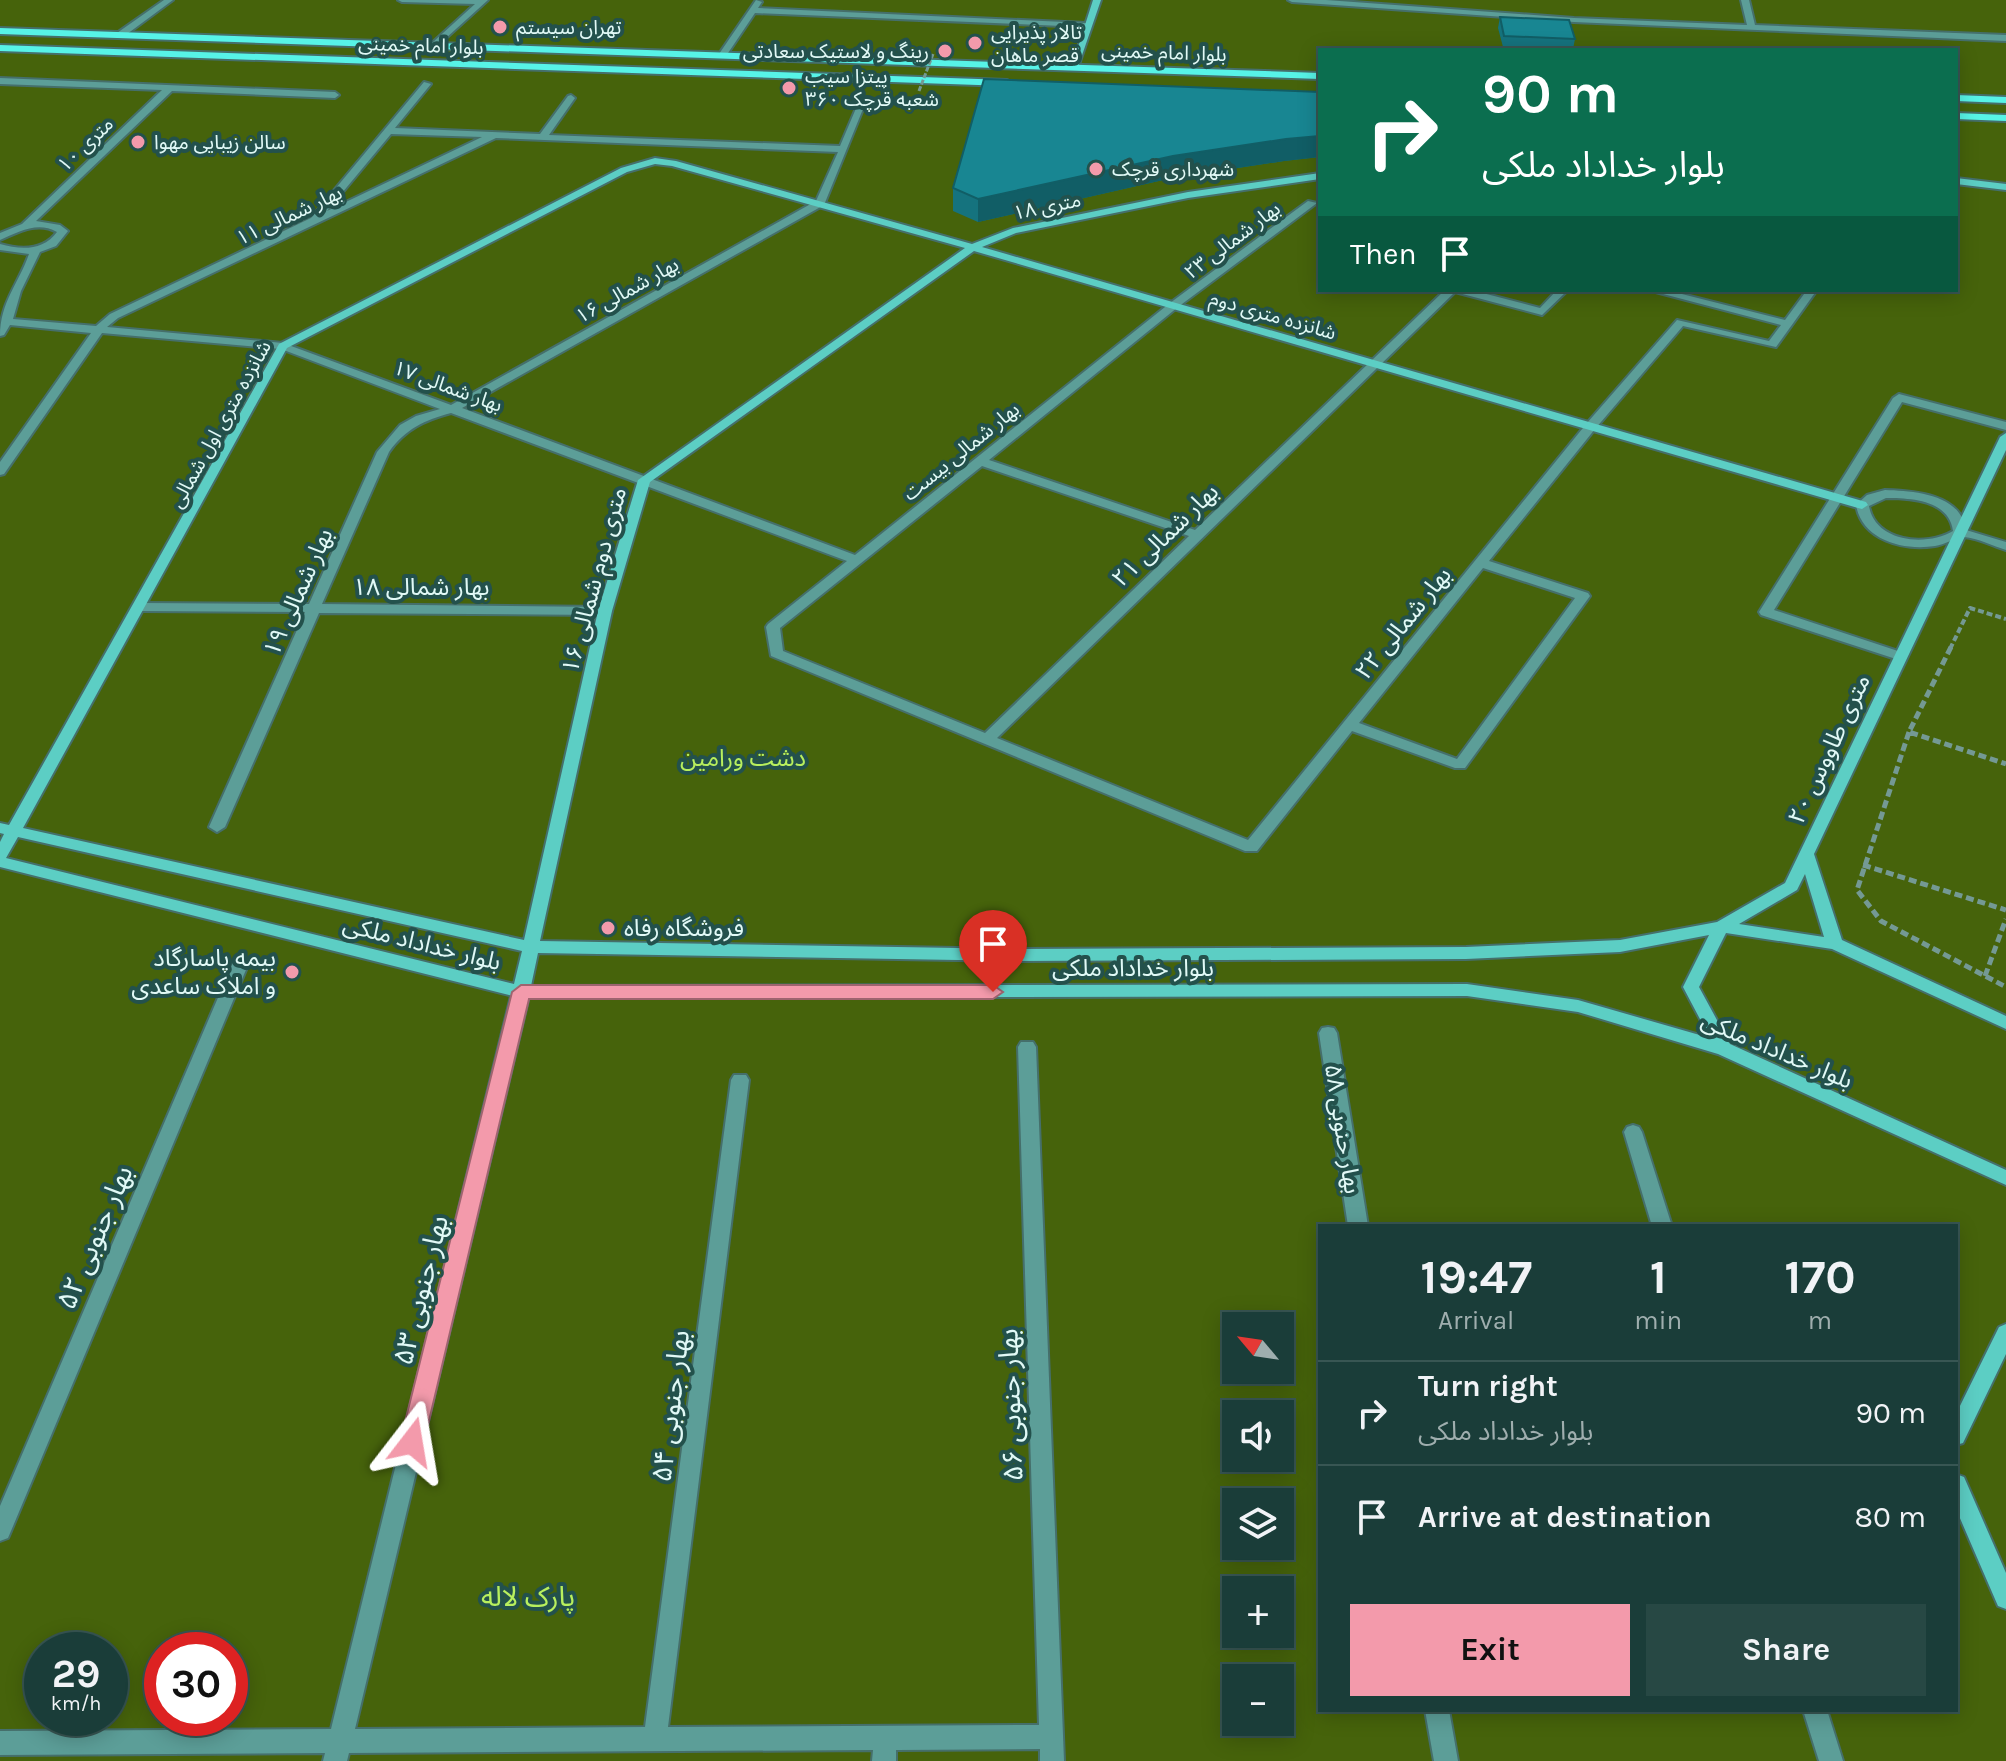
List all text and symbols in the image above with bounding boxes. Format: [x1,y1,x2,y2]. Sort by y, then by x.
place label: تهران سیستم [516,16,622,42]
marker: تهران سیستم [491,18,509,36]
place label: تالار پذیرایی قصر ماهان [991,21,1082,67]
street label: بلوار امام خمینی [358,32,484,62]
marker: تالار پذیرایی قصر ماهان [966,34,984,52]
street label: بلوار امام خمینی [1101,39,1227,69]
place label: رینگ و لاستیک سعادتی [743,40,929,63]
marker: رینگ و لاستیک سعادتی [936,42,954,60]
text: 90 m [1482,61,1619,126]
place label: پیتزا سیب ۳۶۰ شعبه قرچک [805,65,939,112]
marker: پیتزا سیب ۳۶۰ شعبه قرچک [780,79,798,97]
icon: right [1350,80,1454,184]
street label: ۱۰ متری [53,112,118,177]
place label: سالن زیبایی مهوا [154,131,286,154]
marker: سالن زیبایی مهوا [129,133,147,151]
text: بلوار خداداد ملکی [1482,144,1725,186]
place label: شهرداری قرچک [1112,158,1234,182]
marker: شهرداری قرچک [1087,160,1105,178]
street label: بهار شمالی ۱۱ [233,181,346,250]
street label: ۱۸ متری [1011,188,1083,225]
street label: بهار شمالی ۲۳ [1180,197,1285,284]
icon: arrive [1433,232,1477,276]
text: Then [1350,236,1417,272]
street label: بهار شمالی ۱۶ [572,253,683,328]
street label: شانزده متری دوم [1206,286,1339,347]
street label: شانزده متری اول شمالی [165,337,276,512]
street label: بهار شمالی ۱۷ [390,356,505,417]
street label: بهار شمالی بیست [899,397,1024,505]
street label: بهار شمالی ۲۱ [1106,477,1224,593]
street label: ۱۶ متری دوم شمالی [556,484,636,677]
street label: بهار شمالی ۱۹ [257,524,339,660]
street label: بهار شمالی ۲۲ [1349,561,1457,685]
street label: بهار شمالی ۱۸ [353,573,489,601]
street label: ۲۰ متری طاووس [1782,670,1876,828]
park label: دشت ورامین [680,744,806,772]
street label: بلوار خداداد ملکی [340,910,504,976]
pin [959,910,1027,992]
place label: فروشگاه رفاه [624,914,744,942]
marker: فروشگاه رفاه [599,919,617,937]
icon: arrive [971,922,1015,966]
place label: بیمه پاسارگاد و املاک ساعدی [131,944,276,1000]
street label: بلوار خداداد ملکی [1052,954,1214,982]
marker: بیمه پاسارگاد و املاک ساعدی [283,963,301,981]
street label: بلوار خداداد ملکی [1697,1006,1857,1094]
street label: بهار حنوبی ۵۸ [1319,1062,1367,1196]
street label: بهار جنوبی ۵۲ [49,1160,140,1314]
street label: بهار جنوبی ۵۳ [386,1212,455,1368]
text: 19:47 [1420,1249,1532,1305]
text: 1 [1650,1249,1667,1305]
text: 170 [1784,1249,1856,1305]
text: Arrival [1438,1305,1514,1336]
text: min [1634,1305,1682,1336]
text: m [1808,1305,1832,1336]
north arrow [1222,1312,1294,1384]
map controls [1222,1312,1294,1736]
street label: بهار جنوبی ۵۴ [645,1328,696,1484]
street label: بهار جنوبی ۵۶ [991,1328,1030,1482]
text: Turn right [1418,1368,1558,1404]
icon: right [1350,1391,1394,1435]
text: 90 m [1856,1395,1926,1431]
position arrow [370,1400,454,1484]
button: sound [1222,1400,1294,1472]
text: بلوار خداداد ملکی [1418,1416,1593,1447]
button: layers [1222,1488,1294,1560]
icon: arrive [1350,1495,1394,1539]
text: Arrive at destination [1418,1499,1712,1535]
text: 80 m [1855,1499,1926,1535]
button: + [1222,1576,1294,1648]
park label: پارک لاله [481,1580,575,1614]
button: Exit [1350,1604,1630,1696]
button: Share [1646,1604,1926,1696]
speed limit sign: 30 [144,1632,248,1736]
text: 29 [52,1650,100,1697]
button: − [1222,1664,1294,1736]
text: km/h [51,1692,101,1715]

